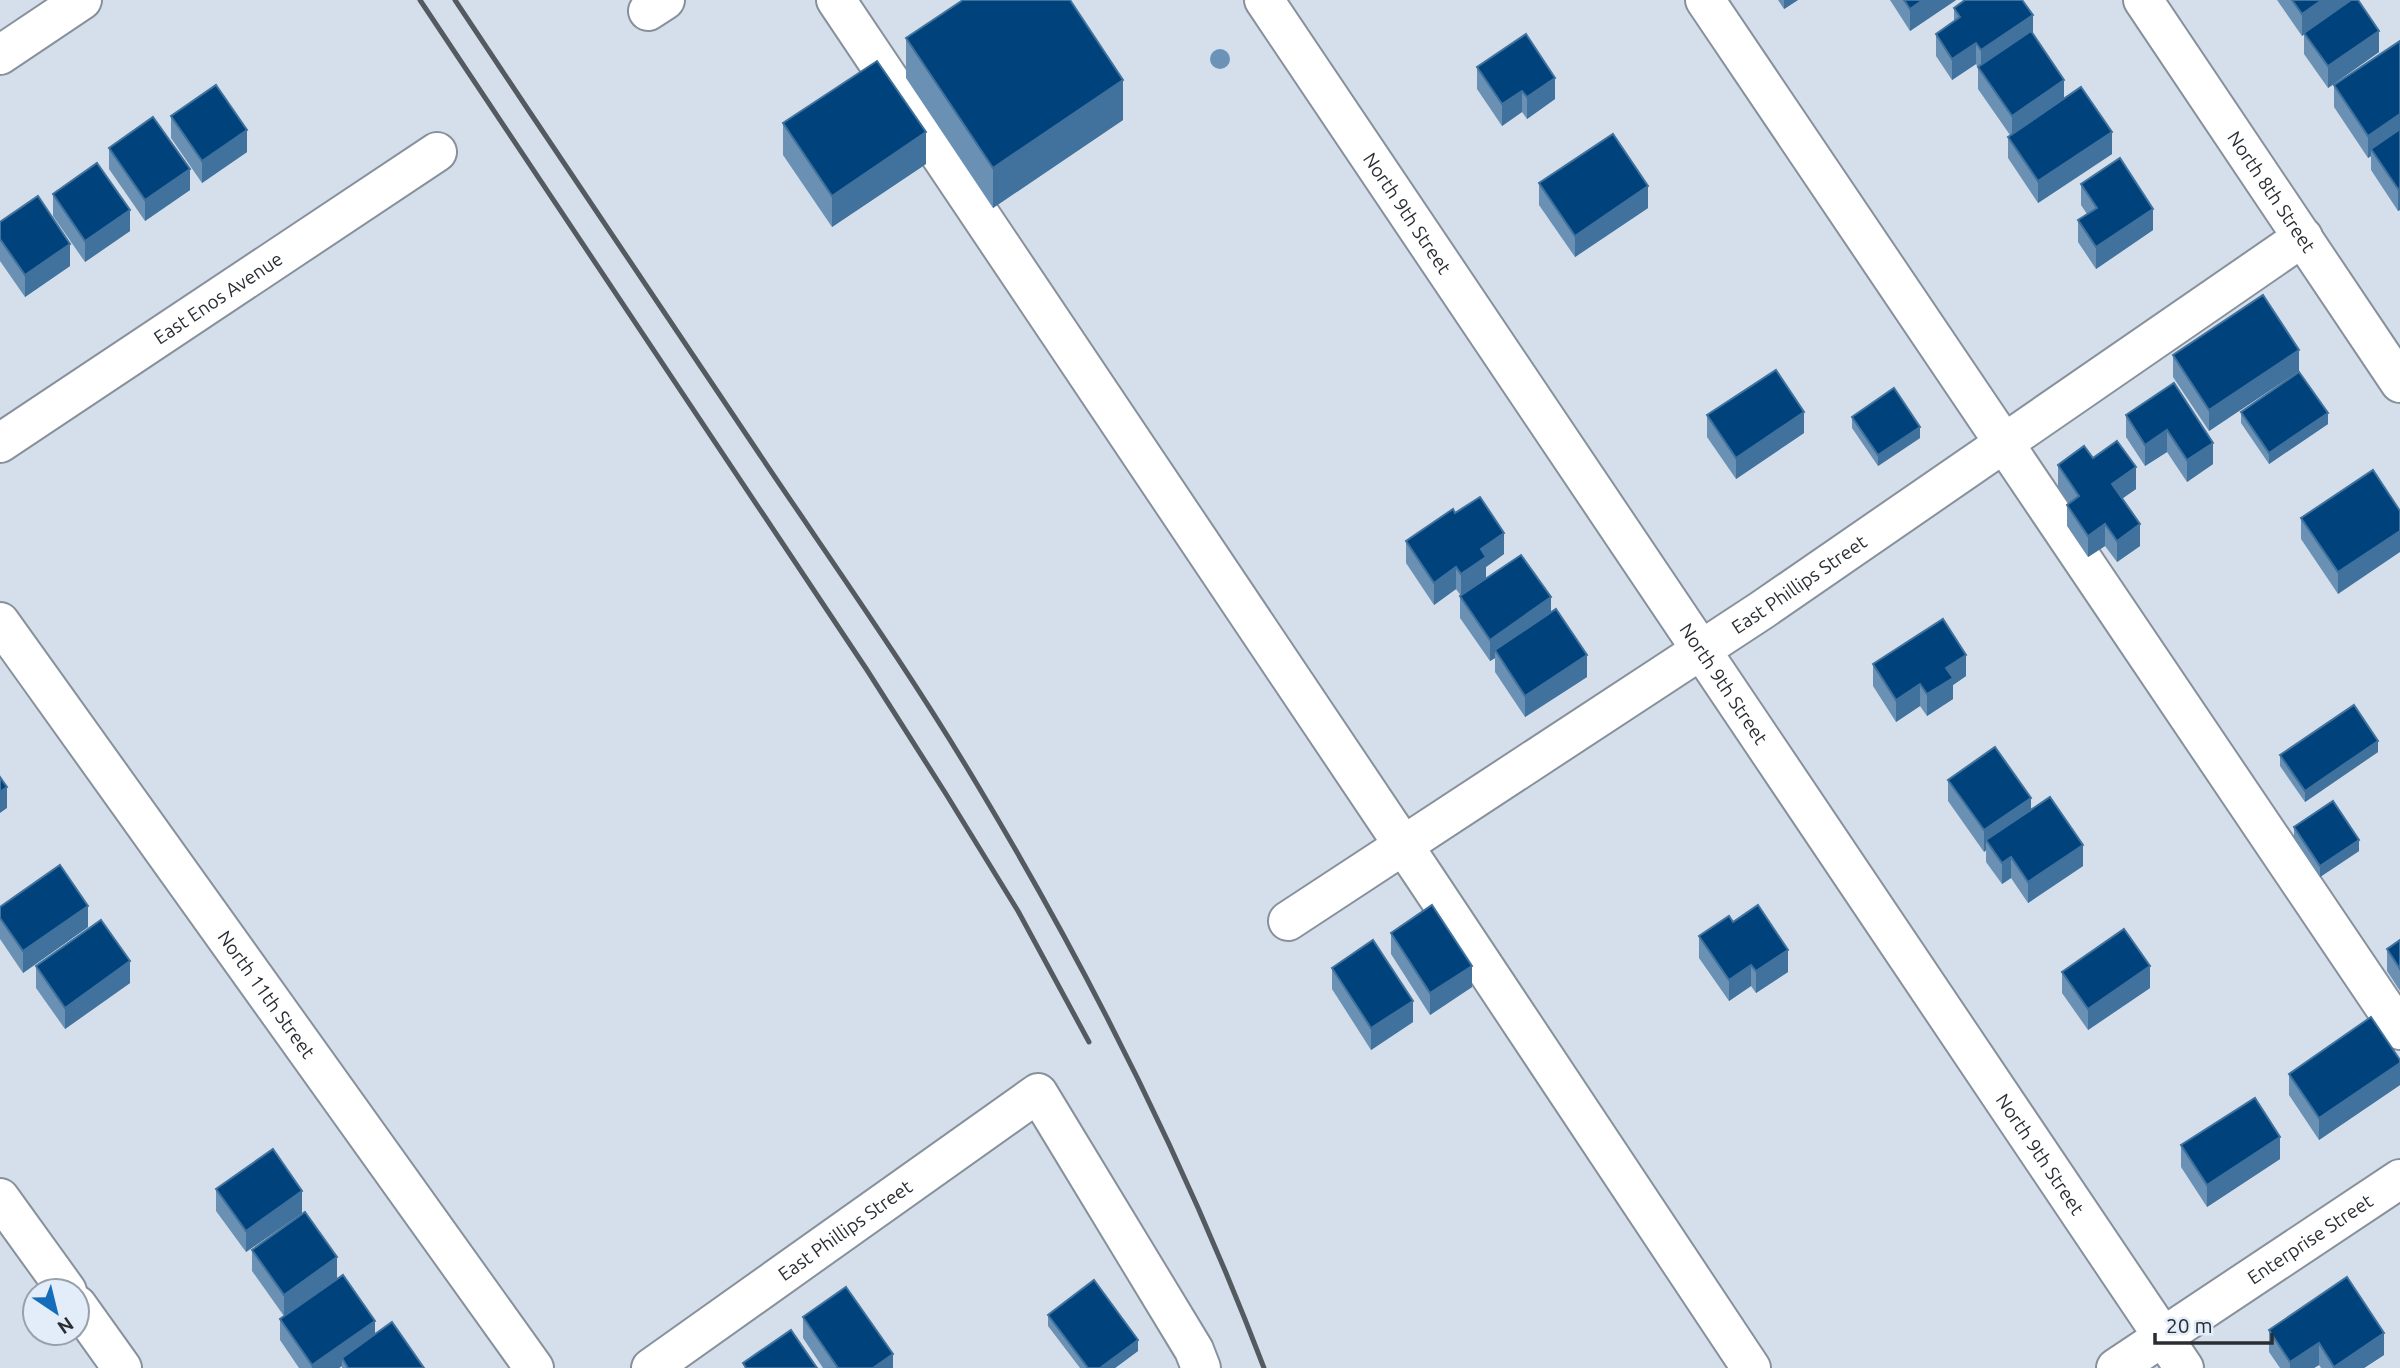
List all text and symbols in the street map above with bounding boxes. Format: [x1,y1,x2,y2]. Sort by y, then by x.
street label: North 8th Street [2223,127,2320,257]
street label: North 9th Street [1359,149,1456,278]
street label: East Enos Avenue [150,247,287,348]
street label: East Phillips Street [1727,530,1871,638]
street label: North 9th Street [1675,619,1773,749]
street label: North 11th Street [213,926,320,1063]
street label: North 9th Street [1992,1090,2089,1219]
street label: East Phillips Street [774,1175,917,1285]
street label: Enterprise Street [2243,1189,2377,1288]
north arrow [21,1277,91,1347]
scale bar [2155,1302,2272,1346]
text: N [54,1313,78,1339]
text: 20 m [2166,1313,2213,1337]

